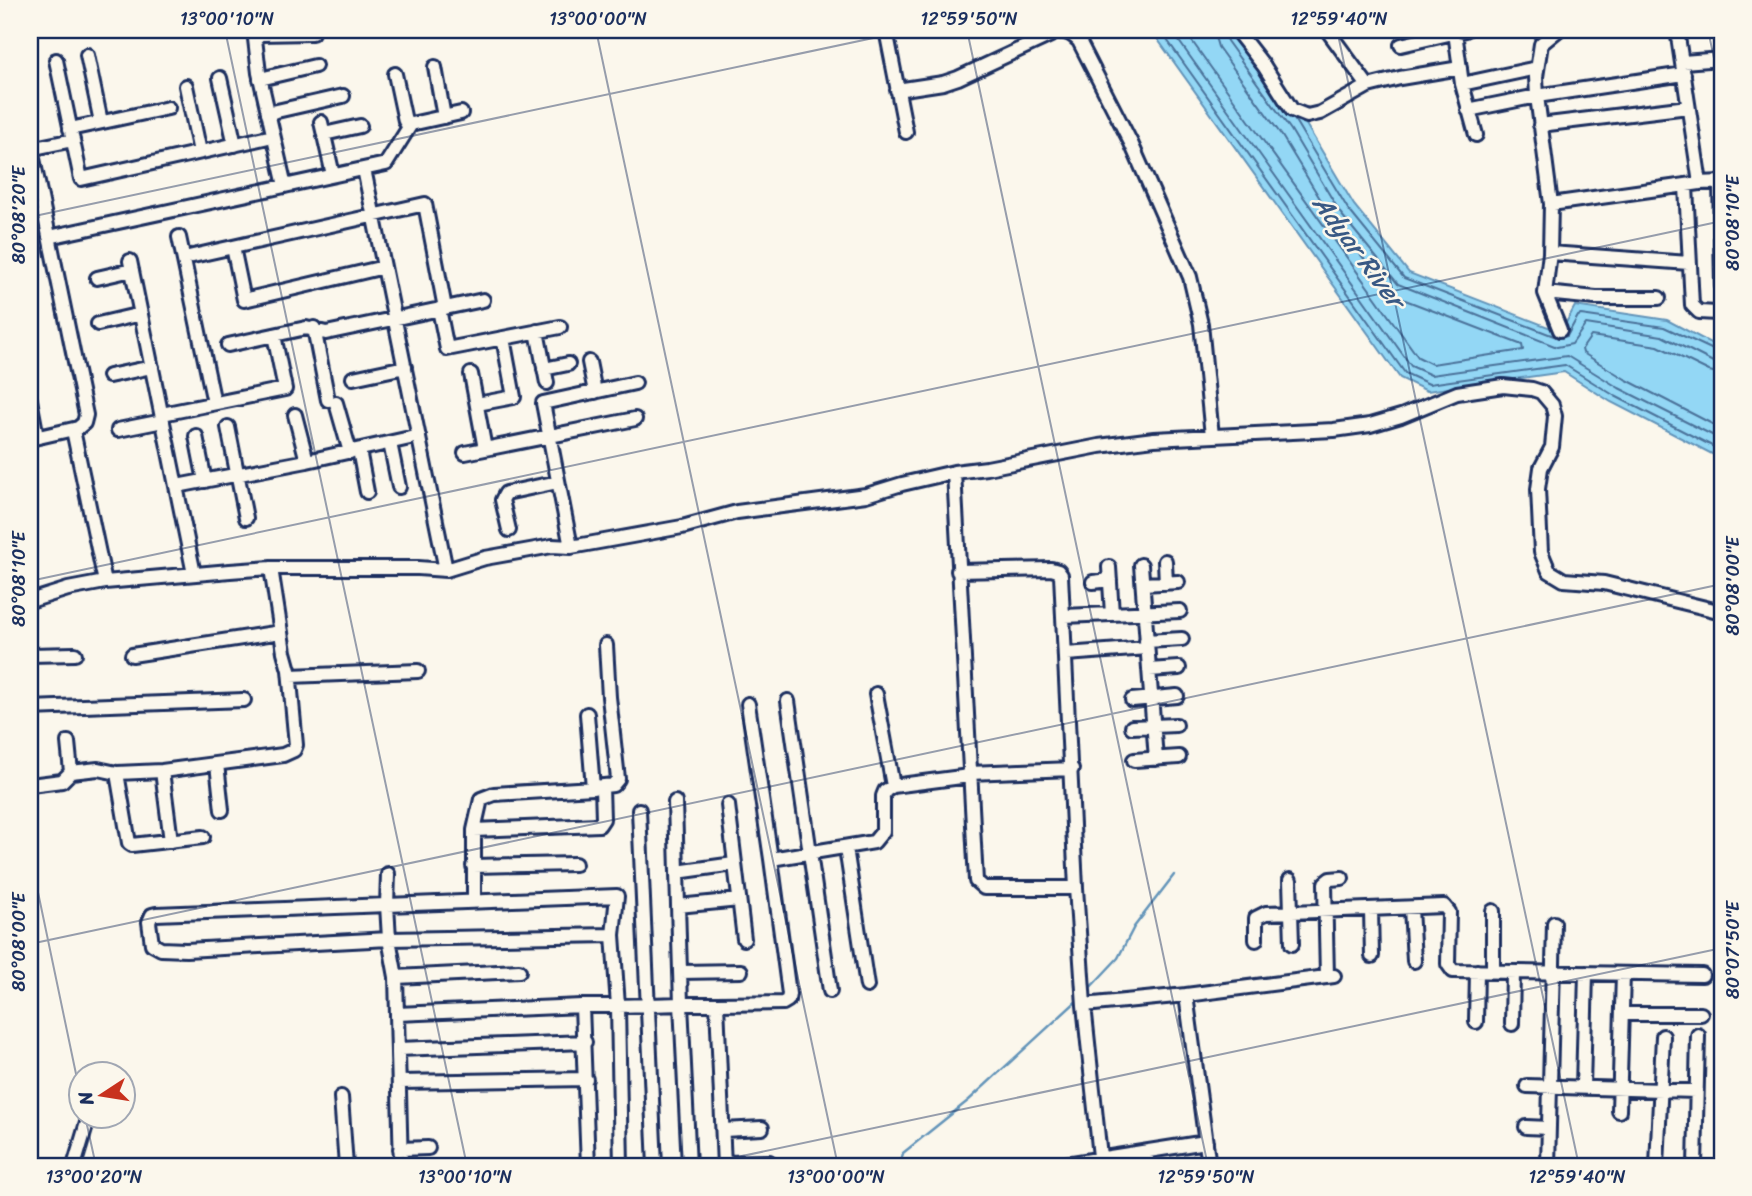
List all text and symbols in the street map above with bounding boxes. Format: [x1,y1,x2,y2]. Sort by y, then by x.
text: 13°00'10"N [180,3,274,35]
text: 13°00'00"N [549,3,647,35]
text: 12°59'50"N [921,3,1018,35]
text: 12°59'40"N [1290,3,1388,35]
text: 80°08'20"E [3,165,35,264]
text: 80°08'10"E [1717,174,1749,271]
water label: Adyar River [1300,183,1420,321]
text: 80°08'10"E [3,530,35,627]
text: 80°08'00"E [1717,535,1749,636]
text: 80°08'00"E [3,891,35,992]
text: 80°07'50"E [1717,900,1749,999]
north arrow [66,1060,136,1130]
text: N [68,1088,104,1109]
text: 13°00'20"N [46,1161,143,1193]
text: 13°00'10"N [418,1161,512,1193]
text: 13°00'00"N [787,1161,885,1193]
text: 12°59'50"N [1158,1161,1255,1193]
text: 12°59'40"N [1528,1161,1626,1193]

